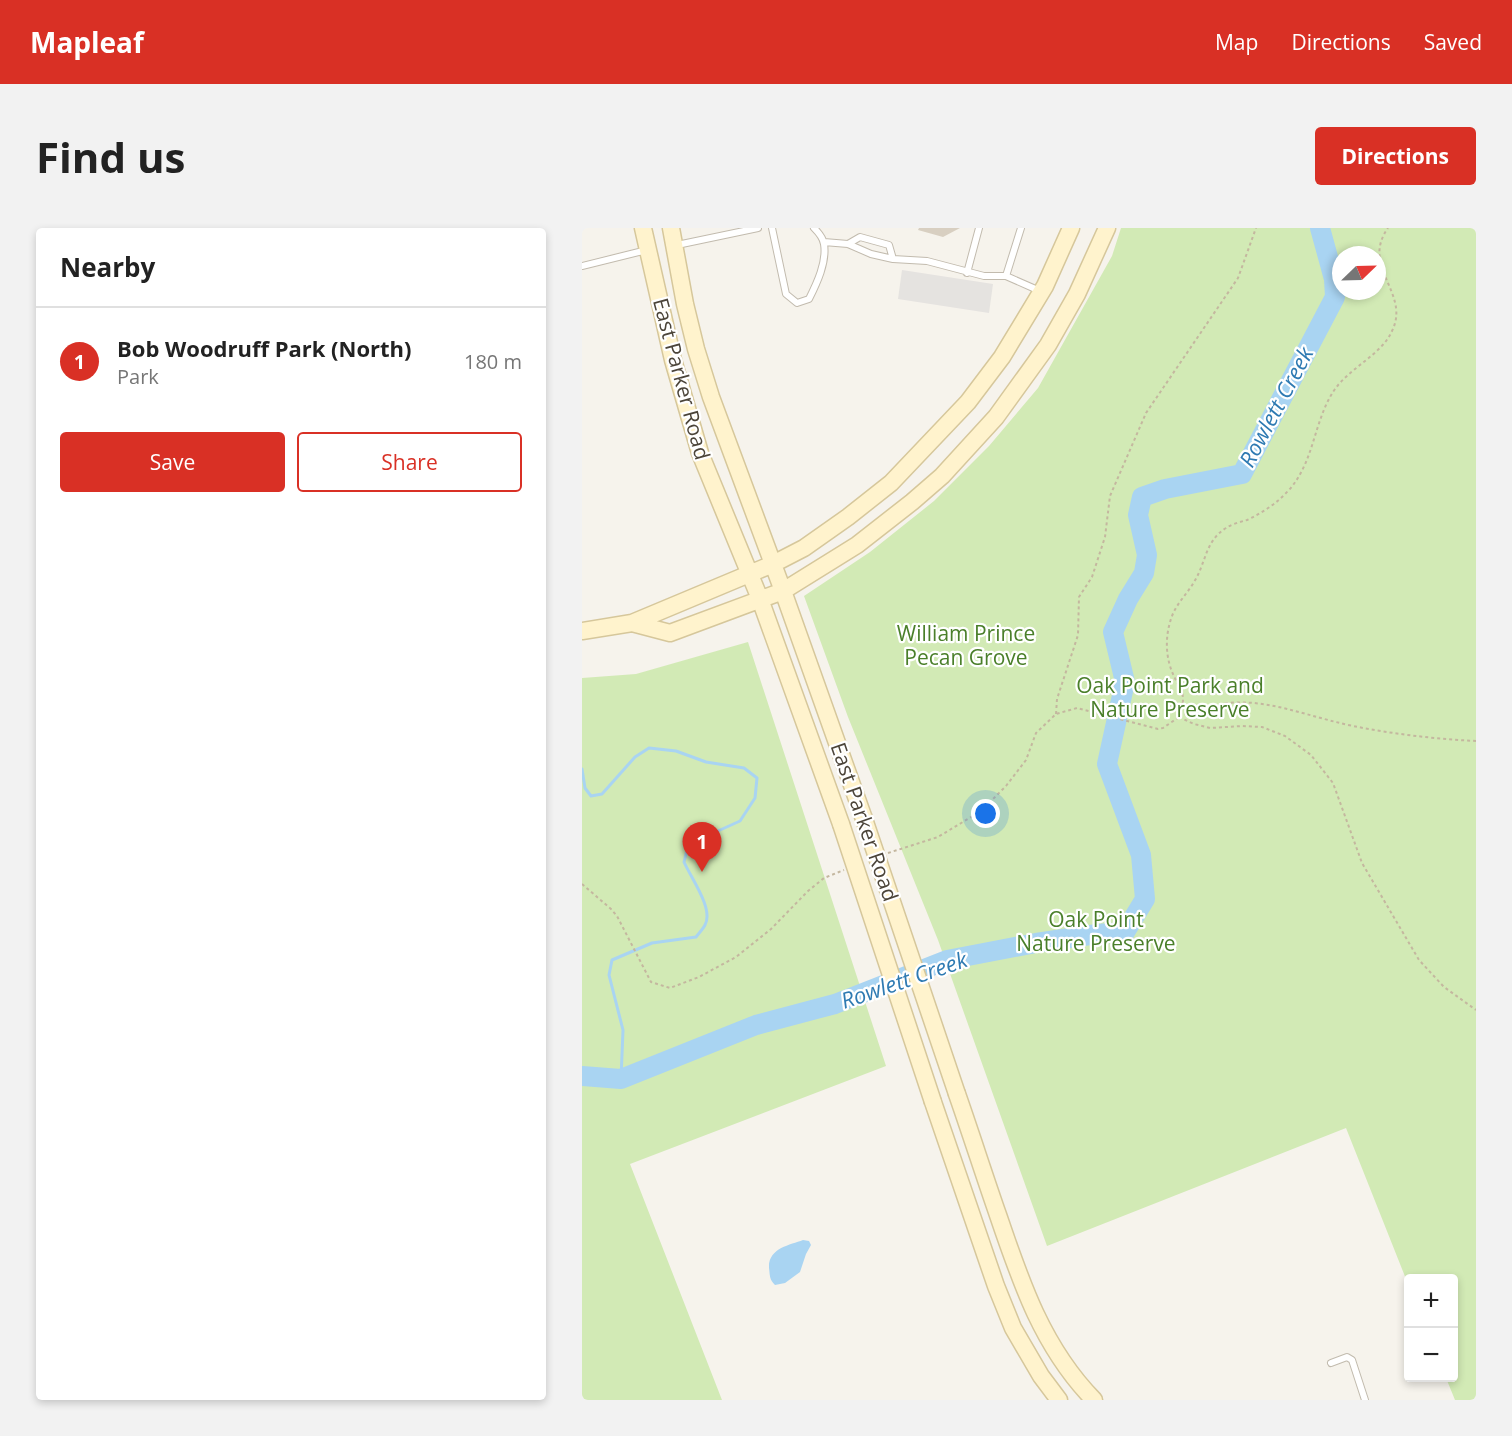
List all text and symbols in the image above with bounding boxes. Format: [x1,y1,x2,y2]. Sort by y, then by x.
text: Mapleaf [30,23,144,61]
text: Map [1215,28,1258,56]
text: Directions [1291,28,1391,56]
text: Saved [1424,28,1482,56]
button: Directions [1315,127,1476,185]
text: Find us [36,128,185,185]
north arrow [1332,246,1386,300]
text: Nearby [60,249,155,285]
street label: East Parker Road [647,295,717,463]
text: Bob Woodruff Park (North) [117,333,412,363]
water label: Rowlett Creek [1231,340,1320,472]
text: 1 [74,348,85,375]
text: 180 m [464,348,522,375]
text: Park [117,363,159,390]
button: Save [60,432,285,492]
button: Share [297,432,522,492]
park label: William Prince Pecan Grove [897,619,1035,671]
park label: Oak Point Park and Nature Preserve [1076,671,1264,723]
street label: East Parker Road [825,739,905,905]
your location [971,799,1000,828]
pin: 1 [682,822,722,872]
park label: Oak Point Nature Preserve [1016,905,1176,957]
water label: Rowlett Creek [837,943,972,1015]
map controls [1404,1274,1458,1382]
button: + [1404,1274,1458,1328]
button: − [1404,1328,1458,1382]

